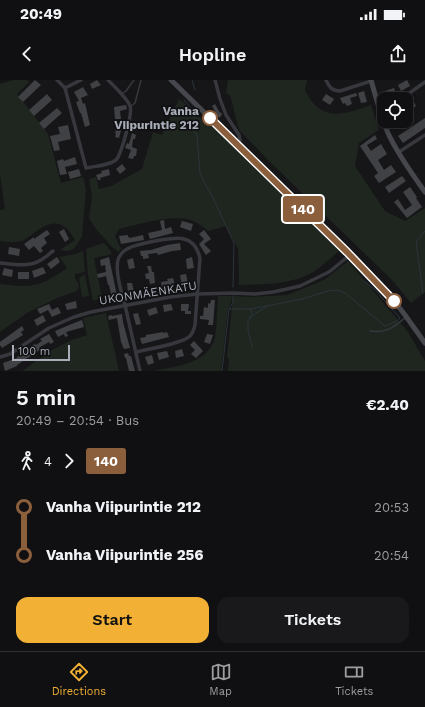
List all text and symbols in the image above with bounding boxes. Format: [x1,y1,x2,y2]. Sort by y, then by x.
text: 20:49 [20,5,62,23]
icon: back [16,43,38,65]
icon: share [387,43,409,65]
text: Hopline [179,44,246,65]
map controls [377,92,413,128]
button: locate [377,92,413,128]
place label: Vanha Viipurintie 212 [114,104,199,132]
marker: Vanha Viipurintie 212 [202,110,218,126]
line badge: 140 [280,196,326,222]
text: 140 [291,201,315,217]
street label: UKONMÄENKATU [98,278,198,308]
unlabelled marker [386,293,402,309]
scale bar [12,343,70,362]
text: 100 m [18,345,50,358]
text: 5 min [16,385,76,410]
text: €2.40 [366,396,409,414]
text: 20:49 – 20:54 · Bus [16,413,139,428]
icon: walk [16,450,38,472]
icon: forward [58,450,80,472]
text: 140 [94,453,118,469]
text: 4 [44,454,52,469]
text: Vanha Viipurintie 212 [46,498,201,516]
text: 20:53 [374,500,409,515]
text: Vanha Viipurintie 256 [46,546,204,564]
text: 20:54 [374,548,409,563]
button: Start [16,597,209,643]
button: Tickets [217,597,409,643]
tab: Directions [52,661,106,698]
tab: Map [209,661,232,698]
tab: Tickets [335,661,373,698]

